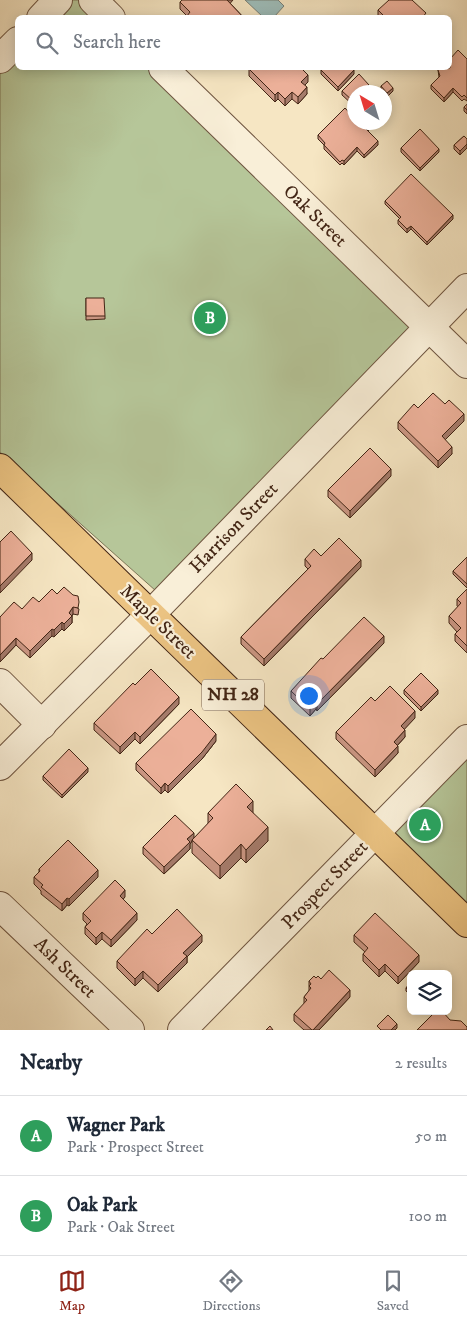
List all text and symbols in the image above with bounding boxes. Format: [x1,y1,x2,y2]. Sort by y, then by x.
search box [15,15,452,70]
icon: search [33,29,61,57]
text: Search here [73,31,161,54]
north arrow [347,85,392,130]
street label: Oak Street [278,180,352,252]
pin: B [194,299,226,337]
street label: Harrison Street [185,478,283,578]
street label: Maple Street [115,580,201,664]
road number: NH 28 [202,680,264,710]
your location [296,683,322,709]
pin: A [409,806,441,844]
street label: Prospect Street [277,836,373,934]
street label: Ash Street [29,933,101,1003]
map controls [407,970,452,1015]
button: layers [407,970,452,1015]
text: Nearby [20,1050,82,1076]
text: 2 results [395,1053,447,1073]
text: Wagner Park [67,1114,165,1137]
text: A [31,1126,41,1146]
text: 50 m [415,1126,447,1146]
text: Park · Prospect Street [67,1137,204,1157]
text: Oak Park [67,1194,138,1217]
text: B [31,1206,41,1226]
text: 100 m [409,1206,447,1226]
text: Park · Oak Street [67,1217,175,1237]
tab: Map [58,1267,86,1315]
tab: Directions [202,1267,260,1315]
tab: Saved [377,1267,409,1315]

